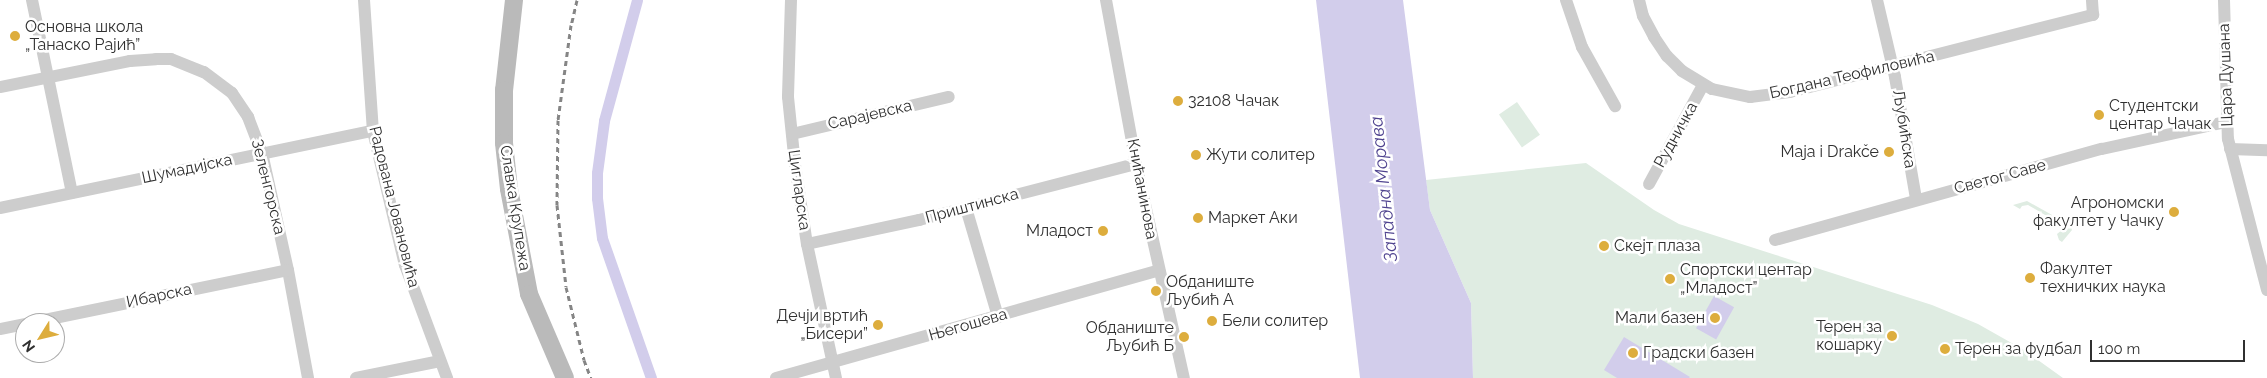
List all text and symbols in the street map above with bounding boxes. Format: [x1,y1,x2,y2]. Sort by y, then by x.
place label: Основна школа „Танаско Рајић” [25,17,143,55]
street label: Цара Душана [2215,23,2237,127]
marker: Основна школа „Танаско Рајић” [9,30,21,42]
street label: Богдана Теофиловића [1768,47,1936,103]
street label: Љубићска [1888,88,1920,170]
place label: 32108 Чачак [1188,91,1279,111]
marker: 32108 Чачак [1172,95,1184,107]
street label: Сарајевска [826,96,914,134]
place label: Студентски центар Чачак [2109,96,2212,134]
street label: Рудничка [1650,99,1702,171]
marker: Студентски центар Чачак [2093,109,2105,121]
water label: Западна Морава [1366,115,1402,263]
street label: Радована Јовановића [365,124,423,290]
street label: Зеленгорска [247,137,289,237]
street label: Книћанинова [1123,137,1161,241]
place label: Maja i Drakče [1780,142,1879,162]
street label: Славка Крупежа [496,144,534,272]
place label: Жути солитер [1206,145,1315,165]
marker: Maja i Drakče [1883,146,1895,158]
street label: Цигларска [784,148,814,232]
marker: Жути солитер [1190,149,1202,161]
street label: Шумадијска [140,150,234,188]
street label: Светог Саве [1952,156,2048,198]
street label: Приштинска [923,184,1021,228]
place label: Агрономски факултет у Чачку [2032,193,2164,231]
marker: Агрономски факултет у Чачку [2168,206,2180,218]
place label: Маркет Аки [1208,208,1298,228]
marker: Маркет Аки [1192,212,1204,224]
place label: Младост [1026,221,1093,241]
marker: Младост [1097,225,1109,237]
place label: Скејт плаза [1614,236,1701,256]
marker: Скејт плаза [1598,240,1610,252]
place label: Факултет техничких наука [2040,259,2166,297]
place label: Спортски центар „Младост” [1680,260,1812,298]
place label: Обданиште Љубић А [1166,272,1254,310]
marker: Факултет техничких наука [2024,272,2036,284]
marker: Спортски центар „Младост” [1664,273,1676,285]
street label: Ибарска [125,280,193,312]
marker: Обданиште Љубић А [1150,285,1162,297]
street label: Његошева [926,305,1010,345]
place label: Дечји вртић „Бисери” [776,306,868,344]
place label: Мали базен [1615,308,1705,328]
place label: Бели солитер [1222,311,1328,331]
marker: Мали базен [1709,312,1721,324]
north arrow [15,313,65,363]
marker: Бели солитер [1206,315,1218,327]
place label: Терен за кошарку [1816,317,1882,355]
place label: Обданиште Љубић Б [1086,318,1174,356]
marker: Дечји вртић „Бисери” [872,319,884,331]
marker: Терен за кошарку [1886,330,1898,342]
scale bar [2092,330,2247,362]
marker: Обданиште Љубић Б [1178,331,1190,343]
text: N [19,337,38,355]
place label: Терен за фудбал [1955,339,2082,359]
text: 100 m [2098,340,2140,358]
place label: Градски базен [1643,343,1754,363]
marker: Терен за фудбал [1939,343,1951,355]
marker: Градски базен [1627,347,1639,359]

